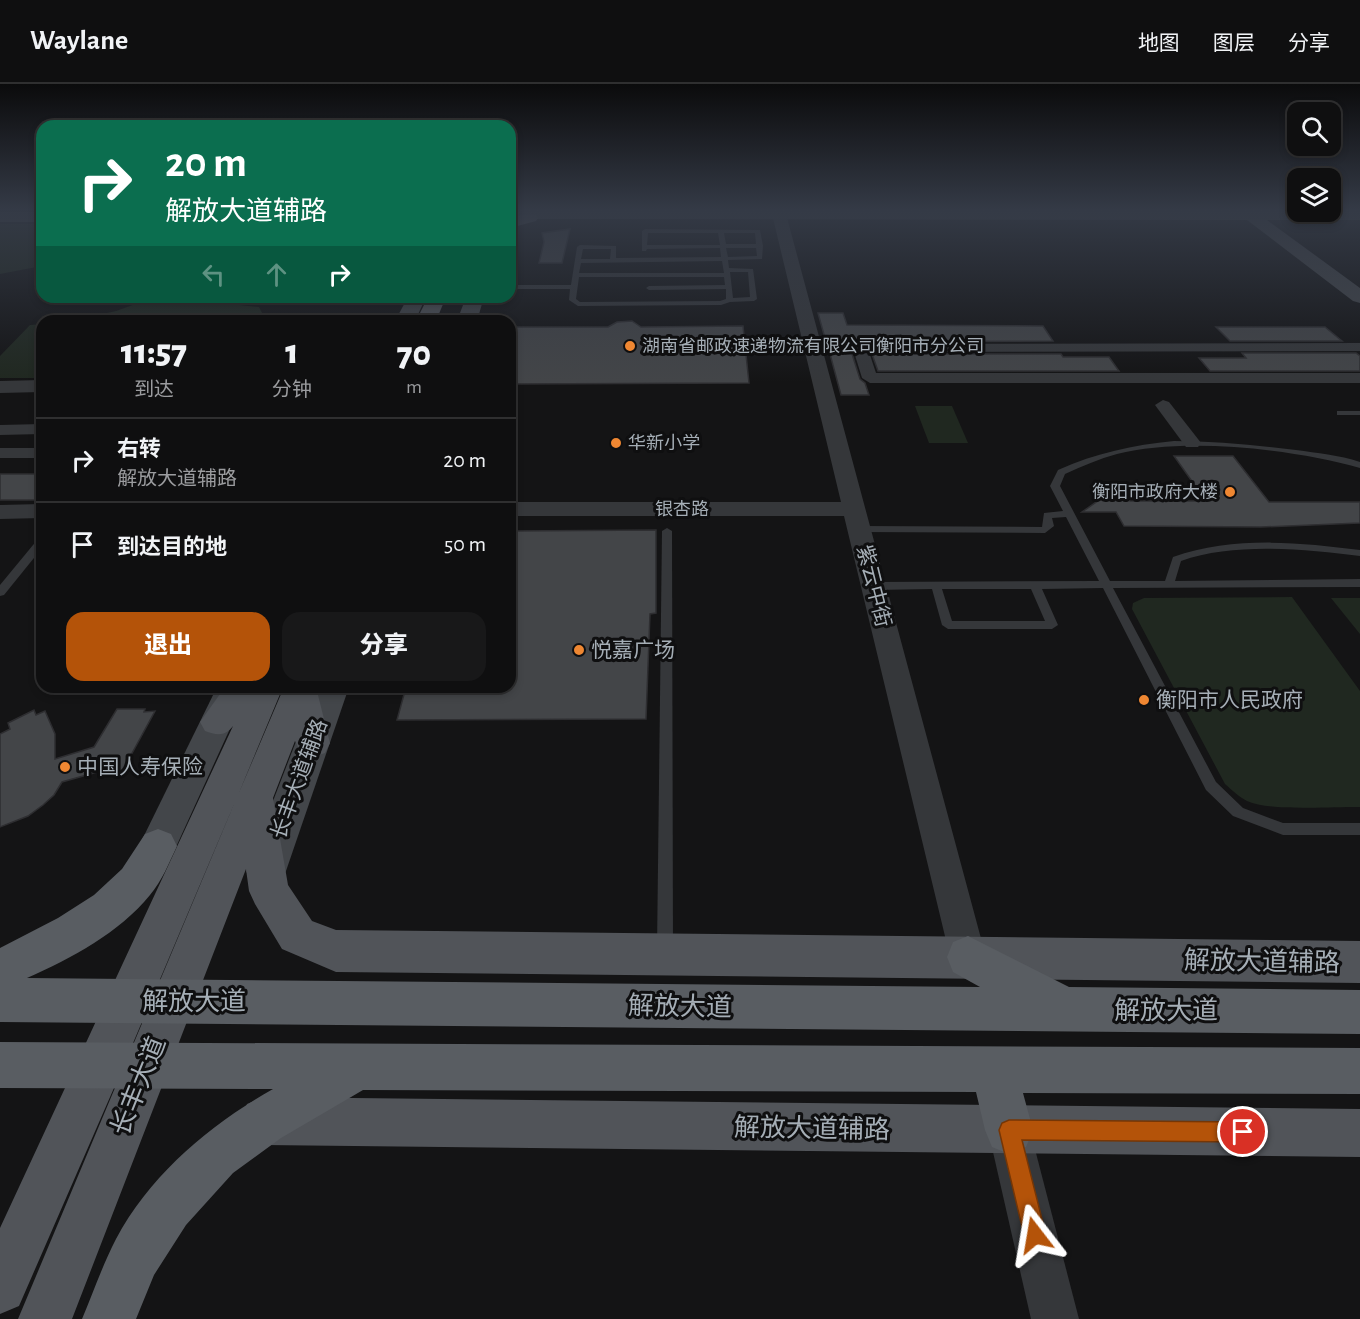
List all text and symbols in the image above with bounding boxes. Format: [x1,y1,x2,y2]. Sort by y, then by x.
text: Waylane [30,27,128,55]
text: 地图 [1138,33,1180,54]
text: 图层 [1213,33,1255,54]
text: 分享 [1288,33,1330,54]
map controls [1287,102,1341,222]
button: search [1287,102,1341,156]
text: 20 m [165,142,247,184]
icon: right [66,144,144,222]
button: layers [1287,168,1341,222]
text: 解放大道辅路 [165,198,327,225]
icon: left [197,258,230,291]
icon: ahead [260,258,293,291]
icon: right [323,258,356,291]
text: 11:57 [121,334,187,370]
text: 1 [285,334,299,370]
text: 70 [397,336,431,372]
place label: 湖南省邮政速递物流有限公司衡阳市分公司 [642,336,984,356]
marker: 湖南省邮政速递物流有限公司衡阳市分公司 [623,339,637,353]
text: m [406,377,422,397]
text: 到达 [134,380,174,400]
text: 分钟 [272,380,312,400]
place label: 华新小学 [628,433,700,453]
marker: 华新小学 [609,436,623,450]
text: 右转 [117,438,161,460]
icon: right [66,444,99,477]
text: 20 m [443,449,486,471]
text: 解放大道辅路 [117,469,237,489]
place label: 衡阳市政府大楼 [1092,482,1218,502]
marker: 衡阳市政府大楼 [1223,485,1237,499]
street label: 银杏路 [655,499,709,519]
icon: arrive [66,528,99,561]
text: 50 m [444,533,486,555]
text: 到达目的地 [117,536,227,558]
street label: 紫云中街 [853,543,895,629]
button: 退出 [66,612,270,681]
button: 分享 [282,612,486,681]
place label: 悦嘉广场 [591,639,675,661]
marker: 悦嘉广场 [572,643,586,657]
place label: 衡阳市人民政府 [1156,689,1303,711]
marker: 衡阳市人民政府 [1137,693,1151,707]
street label: 长丰大道辅路 [267,716,331,842]
place label: 中国人寿保险 [77,756,203,778]
marker: 中国人寿保险 [58,760,72,774]
street label: 解放大道辅路 [1184,946,1340,976]
street label: 解放大道 [142,987,246,1015]
street label: 解放大道 [628,991,732,1021]
street label: 解放大道 [1114,996,1218,1024]
street label: 长丰大道 [106,1033,170,1139]
pin [1217,1106,1268,1157]
street label: 解放大道辅路 [734,1113,890,1143]
icon: arrive [1226,1115,1259,1148]
position arrow [1003,1203,1067,1267]

